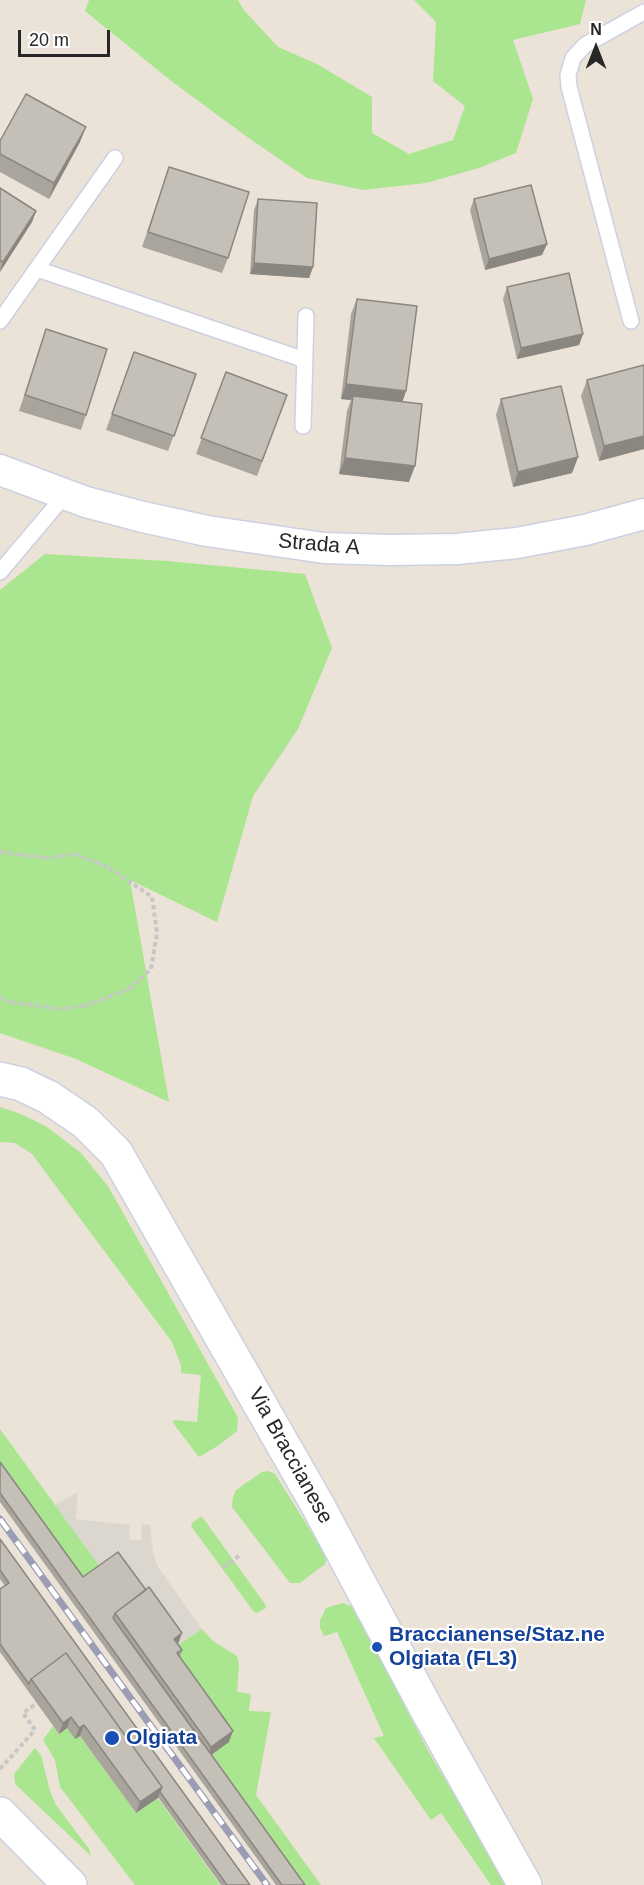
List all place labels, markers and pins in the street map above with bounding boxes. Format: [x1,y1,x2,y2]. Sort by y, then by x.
place label: Braccianense/Staz.ne Olgiata (FL3) [389,1622,605,1672]
marker: Braccianense/Staz.ne Olgiata (FL3) [370,1640,384,1654]
place label: Olgiata [126,1725,197,1751]
marker: Olgiata [103,1729,121,1747]

